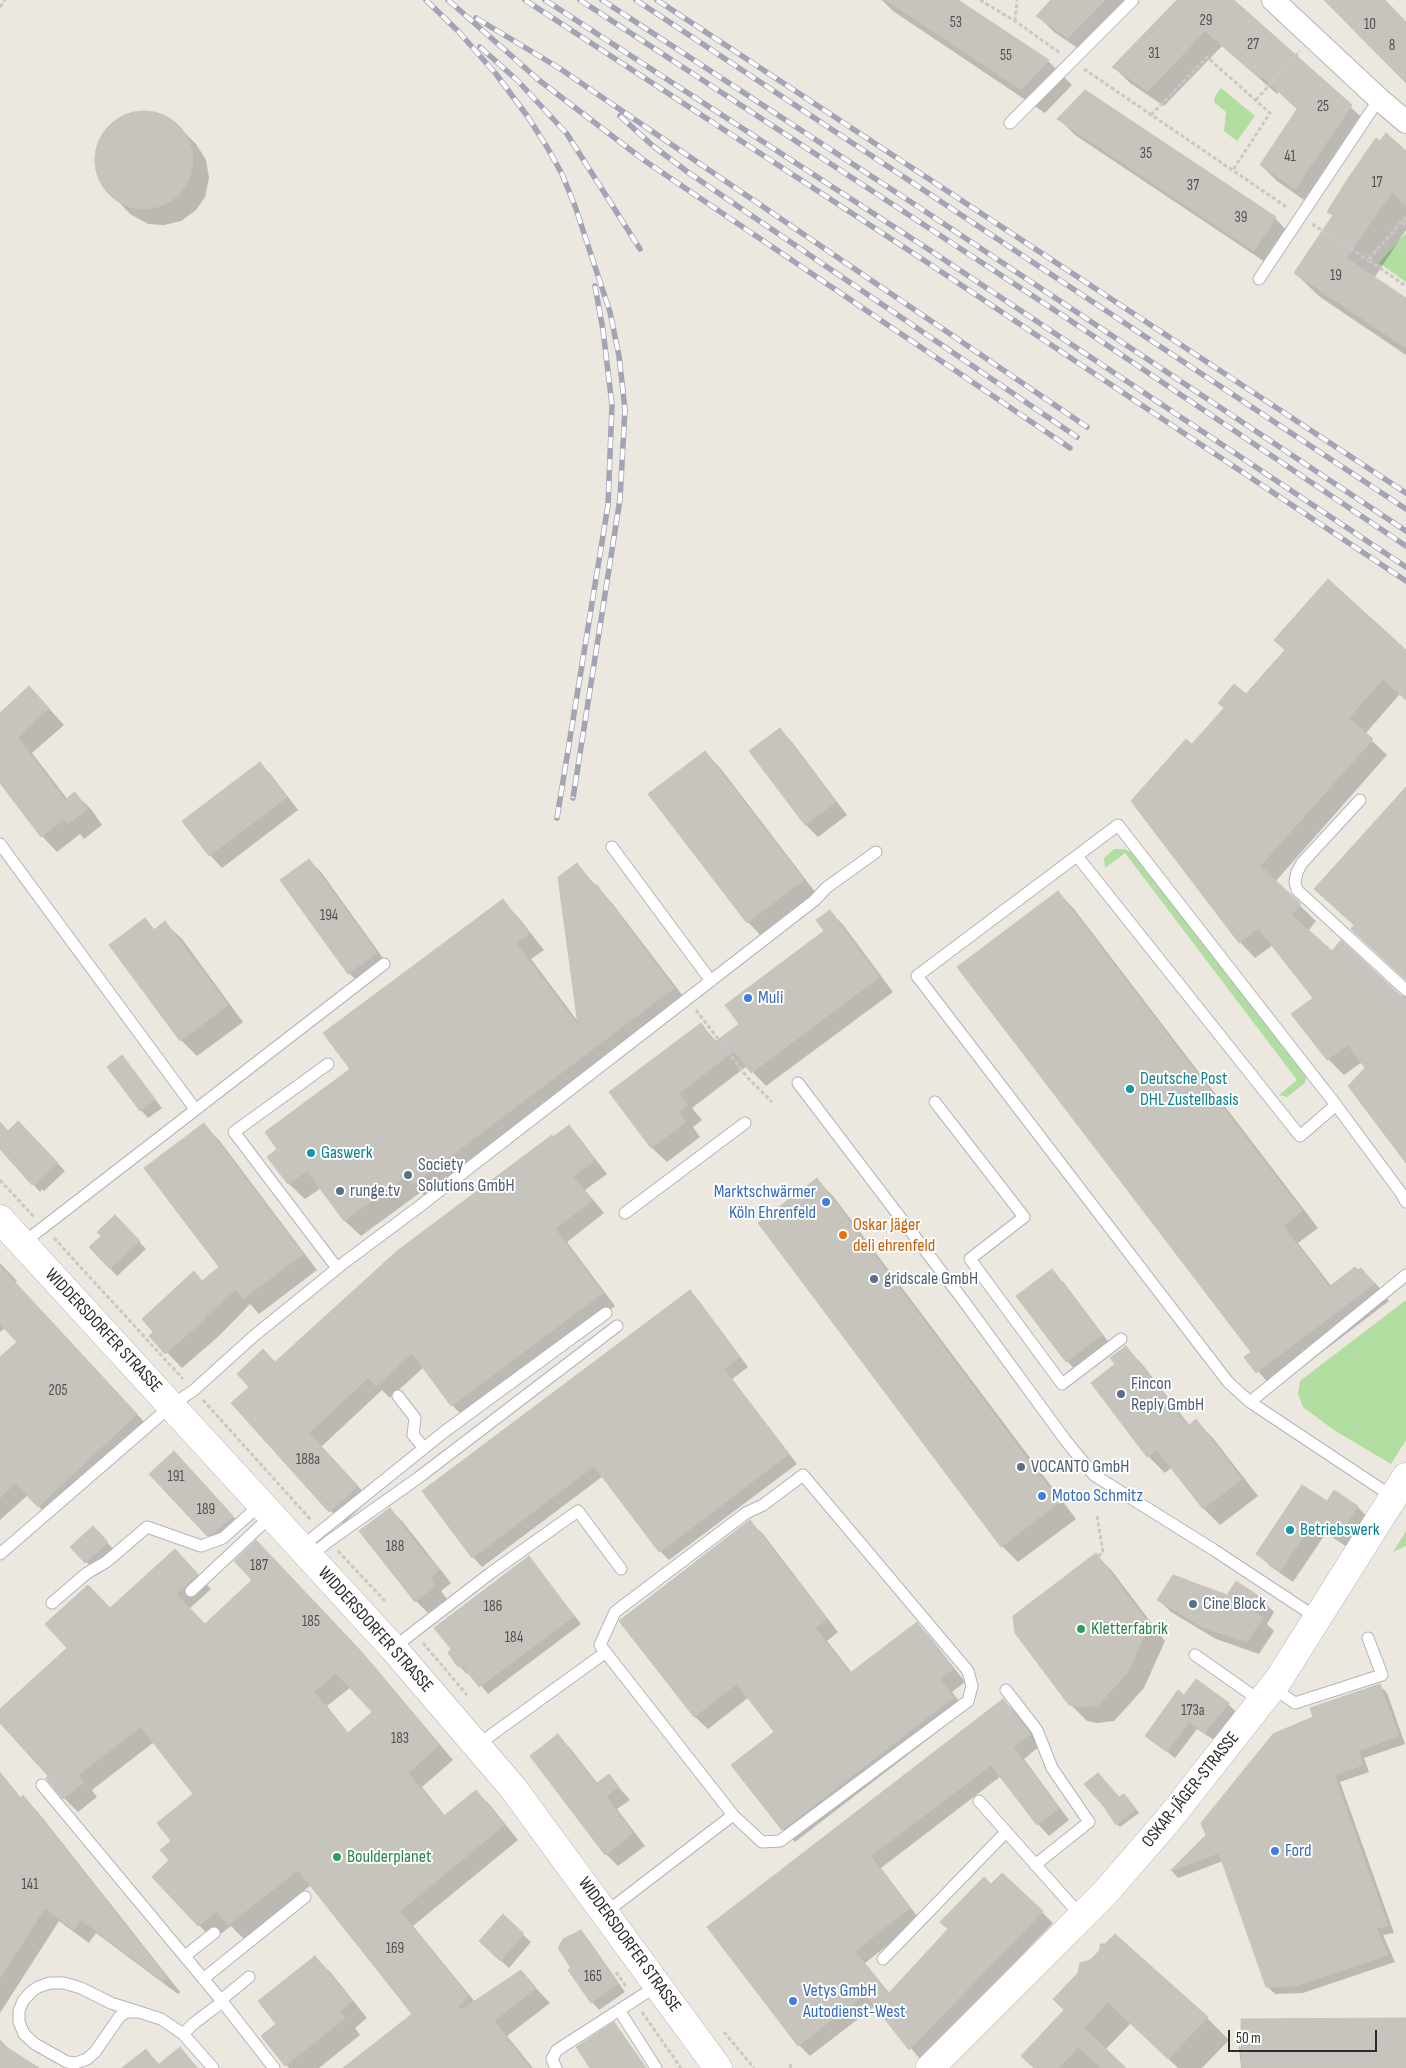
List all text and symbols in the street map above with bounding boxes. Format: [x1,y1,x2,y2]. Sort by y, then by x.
house number: 29 [1200,12,1212,30]
house number: 53 [950,14,962,32]
house number: 10 [1364,16,1376,34]
house number: 27 [1247,36,1259,54]
house number: 8 [1389,37,1395,55]
house number: 31 [1148,45,1160,63]
house number: 55 [1000,47,1012,65]
house number: 25 [1317,98,1329,116]
house number: 35 [1140,145,1152,163]
house number: 41 [1284,148,1296,166]
house number: 17 [1371,174,1383,192]
house number: 37 [1187,177,1199,195]
house number: 39 [1235,209,1247,227]
house number: 19 [1330,267,1342,285]
house number: 194 [320,907,338,925]
place label: Muli [758,987,783,1009]
marker: Muli [742,992,754,1004]
place label: Deutsche Post DHL Zustellbasis [1140,1068,1239,1110]
marker: Deutsche Post DHL Zustellbasis [1124,1083,1136,1095]
place label: Gaswerk [321,1142,373,1164]
marker: Gaswerk [305,1147,317,1159]
place label: Society Solutions GmbH [418,1154,515,1196]
marker: Society Solutions GmbH [402,1169,414,1181]
place label: runge.tv [350,1180,400,1202]
place label: Marktschwärmer Köln Ehrenfeld [714,1181,816,1224]
marker: runge.tv [334,1185,346,1197]
marker: Marktschwärmer Köln Ehrenfeld [820,1196,832,1208]
place label: Oskar Jäger deli ehrenfeld [853,1214,935,1256]
marker: Oskar Jäger deli ehrenfeld [837,1229,849,1241]
street label: WIDDERSDORFER STRASSE [40,1265,166,1397]
place label: gridscale GmbH [884,1268,978,1290]
marker: gridscale GmbH [868,1273,880,1285]
place label: Fincon Reply GmbH [1131,1373,1204,1416]
house number: 205 [49,1382,67,1400]
marker: Fincon Reply GmbH [1115,1388,1127,1400]
house number: 188a [296,1451,320,1469]
place label: VOCANTO GmbH [1031,1456,1129,1478]
marker: VOCANTO GmbH [1015,1461,1027,1473]
house number: 191 [167,1468,185,1486]
place label: Motoo Schmitz [1052,1485,1143,1507]
marker: Motoo Schmitz [1036,1490,1048,1502]
house number: 189 [197,1501,215,1519]
place label: Betriebswerk [1300,1519,1380,1541]
marker: Betriebswerk [1284,1524,1296,1536]
house number: 188 [386,1538,404,1556]
house number: 187 [250,1557,268,1575]
street label: WIDDERSDORFER STRASSE [313,1563,437,1697]
place label: Cine Block [1203,1593,1266,1615]
house number: 186 [484,1598,502,1616]
marker: Cine Block [1187,1598,1199,1610]
house number: 185 [302,1613,320,1631]
place label: Kletterfabrik [1091,1618,1168,1640]
marker: Kletterfabrik [1075,1623,1087,1635]
house number: 184 [505,1629,523,1647]
house number: 173a [1181,1702,1205,1720]
street label: OSKAR-JÄGER-STRASSE [1138,1728,1244,1852]
house number: 183 [391,1730,409,1748]
place label: Ford [1285,1840,1311,1862]
marker: Ford [1269,1845,1281,1857]
place label: Boulderplanet [347,1846,431,1868]
marker: Boulderplanet [331,1851,343,1863]
street label: WIDDERSDORFER STRASSE [573,1873,685,2017]
house number: 141 [22,1876,38,1894]
house number: 169 [386,1940,404,1958]
house number: 165 [584,1968,602,1986]
place label: Vetys GmbH Autodienst-West [803,1980,906,2022]
marker: Vetys GmbH Autodienst-West [787,1995,799,2007]
scale bar [1231,2020,1380,2052]
text: 50 m [1236,2029,1261,2048]

